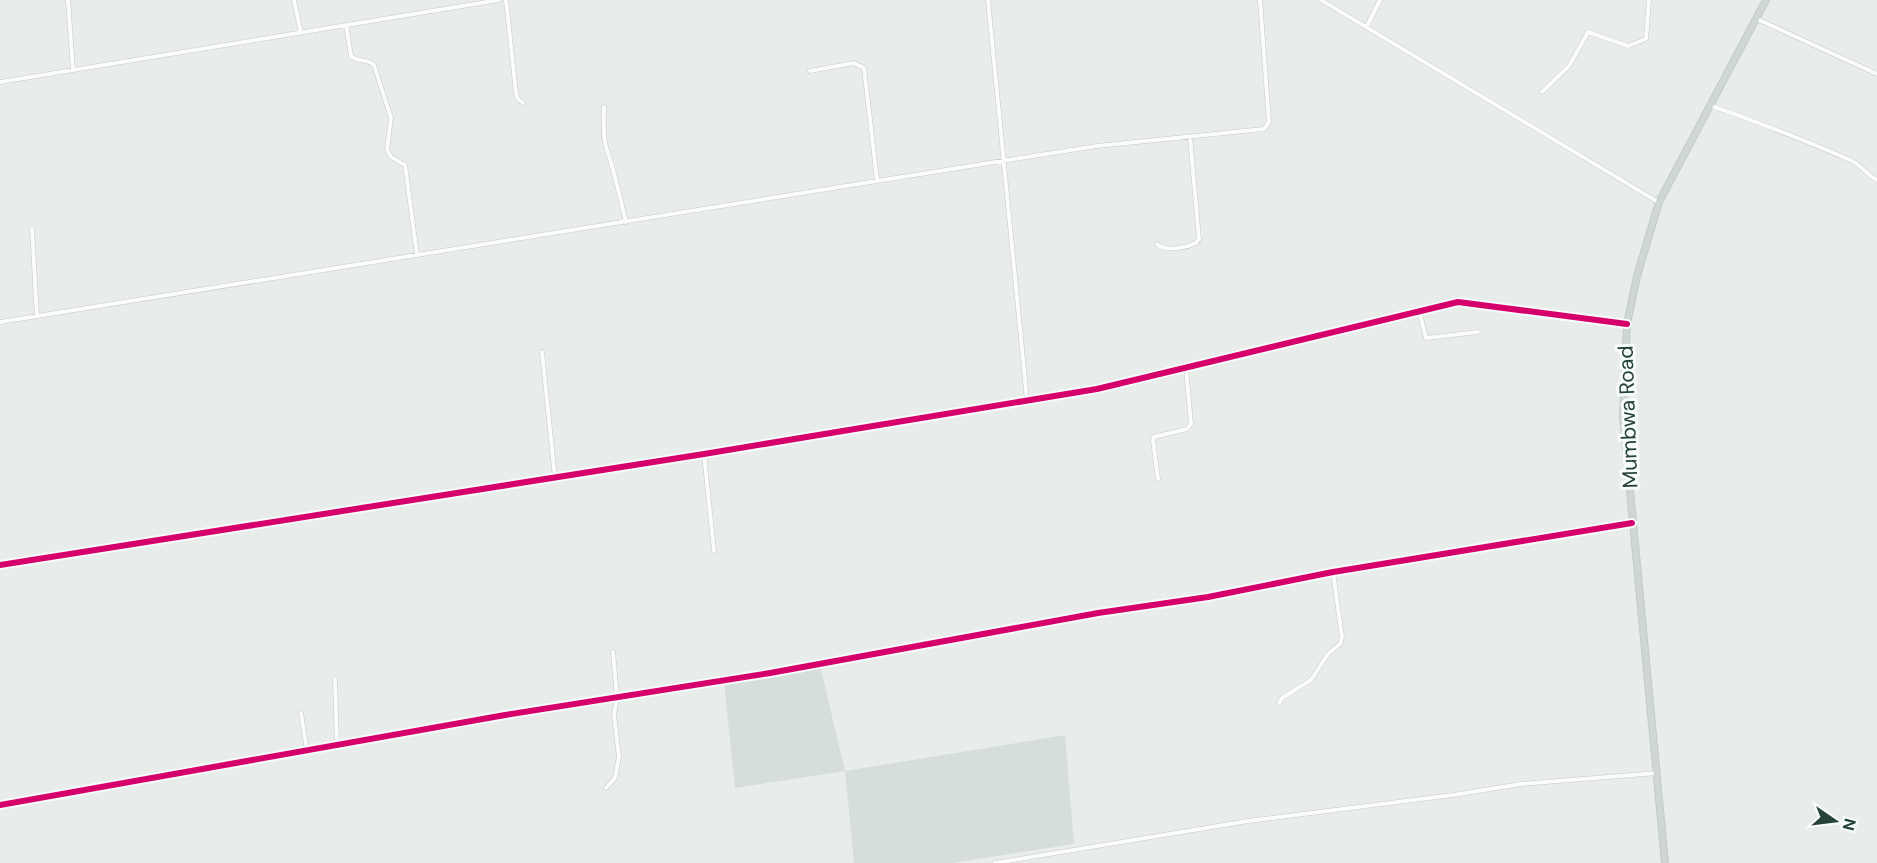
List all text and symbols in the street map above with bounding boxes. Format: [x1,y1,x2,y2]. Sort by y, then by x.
street label: Mumbwa Road [1612,345,1644,489]
north arrow [1805,791,1865,851]
text: N [1837,816,1861,833]

